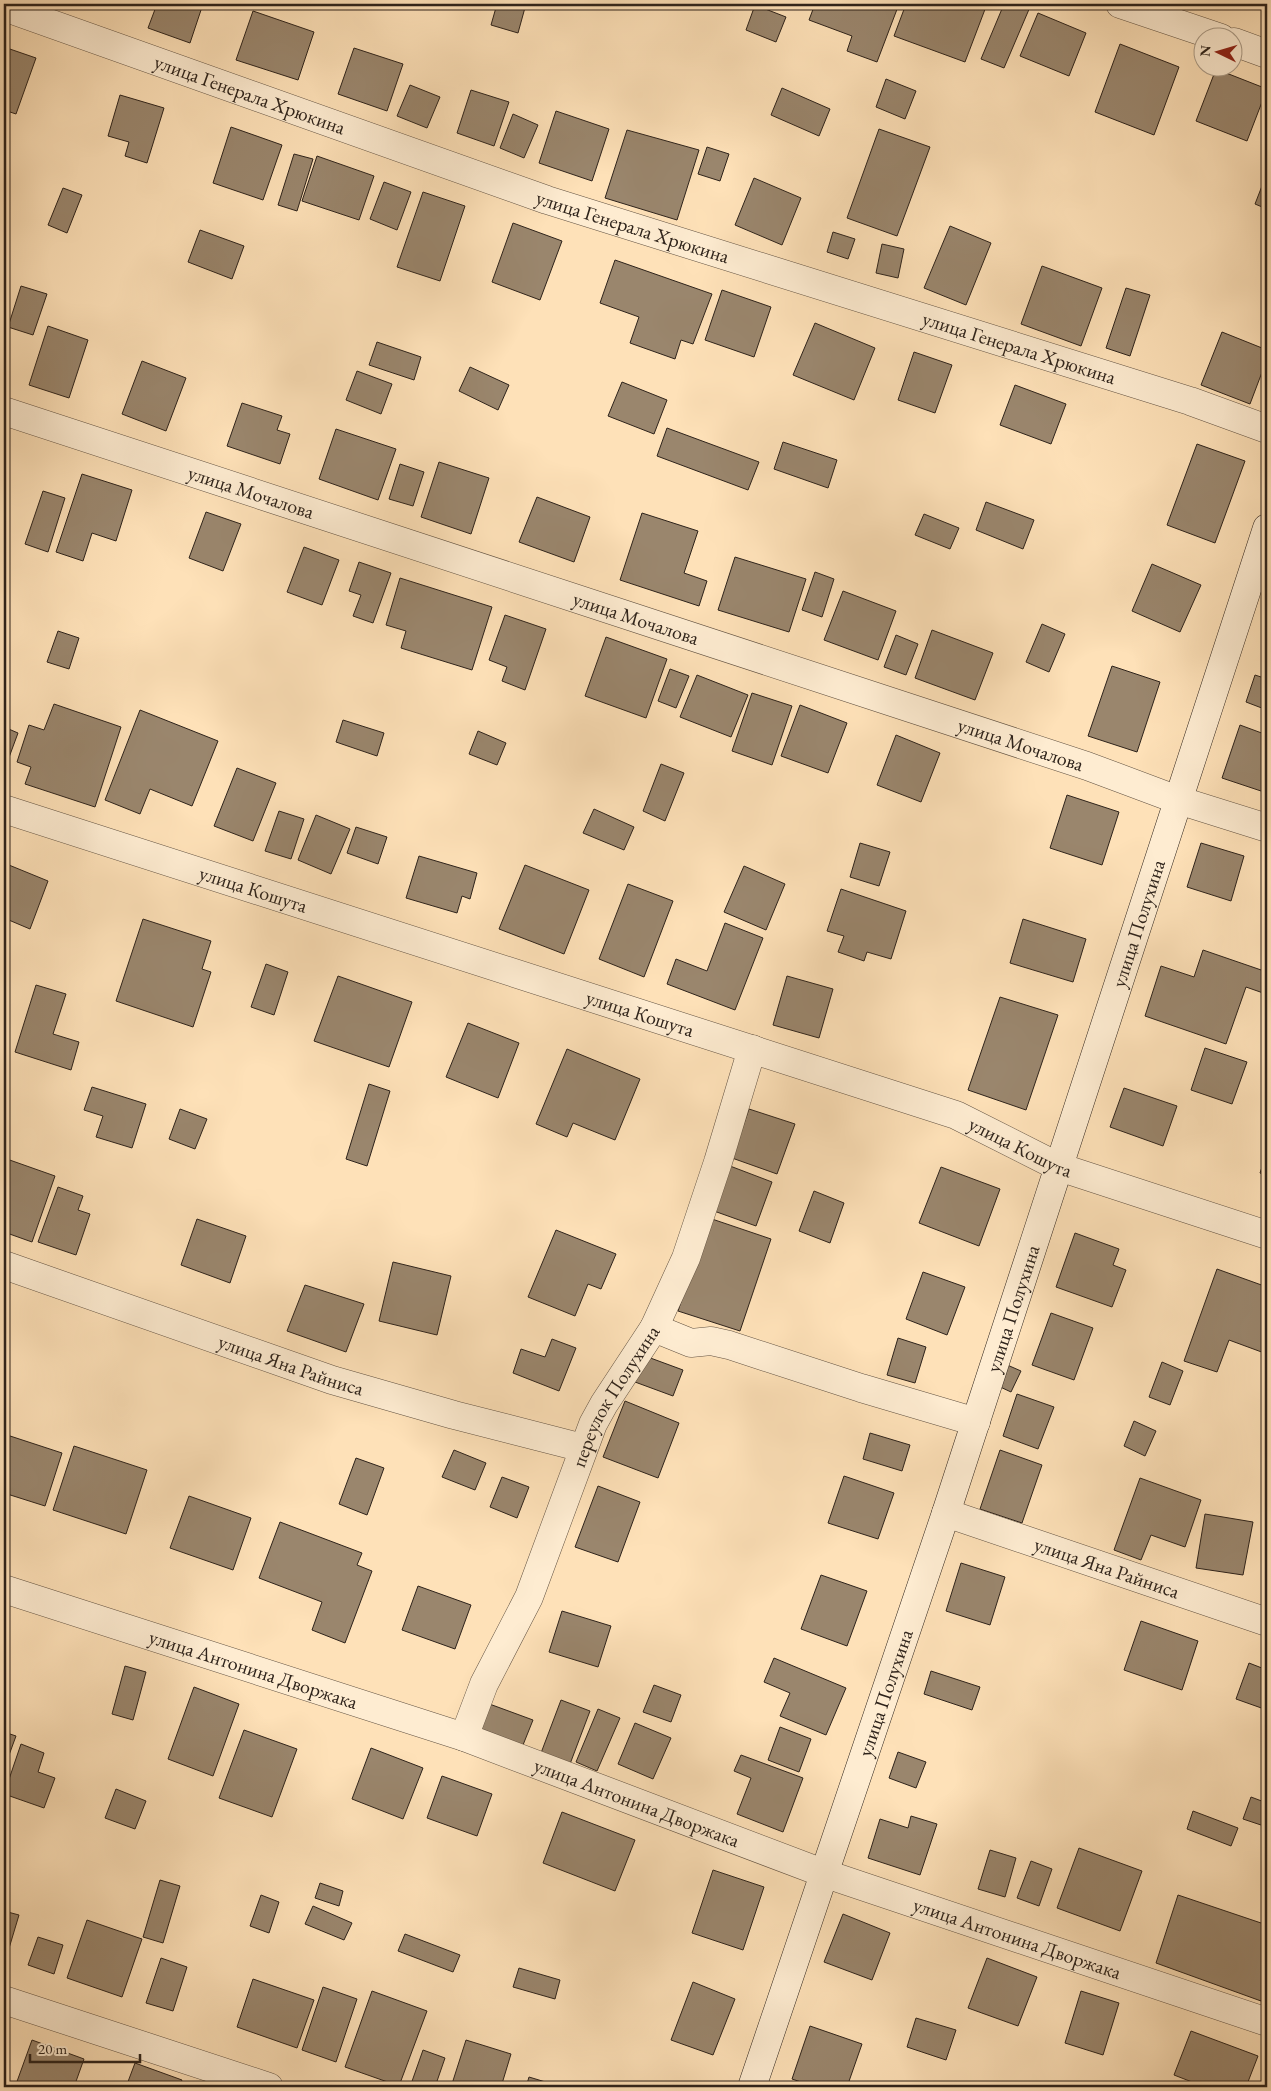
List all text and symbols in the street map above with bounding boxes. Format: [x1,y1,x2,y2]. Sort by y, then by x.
north arrow [1194,28,1244,78]
text: N [1196,44,1215,57]
street label: улица Генерала Хрюкина [151,48,349,140]
street label: улица Генерала Хрюкина [532,184,733,269]
street label: улица Генерала Хрюкина [919,305,1119,390]
street label: улица Мочалова [185,459,317,525]
street label: улица Мочалова [570,585,702,651]
street label: улица Мочалова [954,712,1087,777]
street label: улица Полухина [1105,856,1171,991]
street label: улица Кошута [196,860,311,919]
street label: улица Кошута [583,984,697,1043]
street label: улица Кошута [964,1111,1075,1183]
street label: улица Полухина [980,1241,1046,1376]
street label: переулок Полухина [565,1320,665,1470]
street label: улица Яна Райниса [215,1328,367,1401]
street label: улица Яна Райниса [1031,1531,1183,1604]
street label: улица Антонина Дворжака [146,1624,361,1715]
street label: улица Полухина [852,1626,919,1760]
street label: улица Антонина Дворжака [530,1752,743,1853]
street label: улица Антонина Дворжака [910,1891,1125,1985]
scale bar [30,2031,140,2063]
text: 20 m [38,2039,67,2058]

